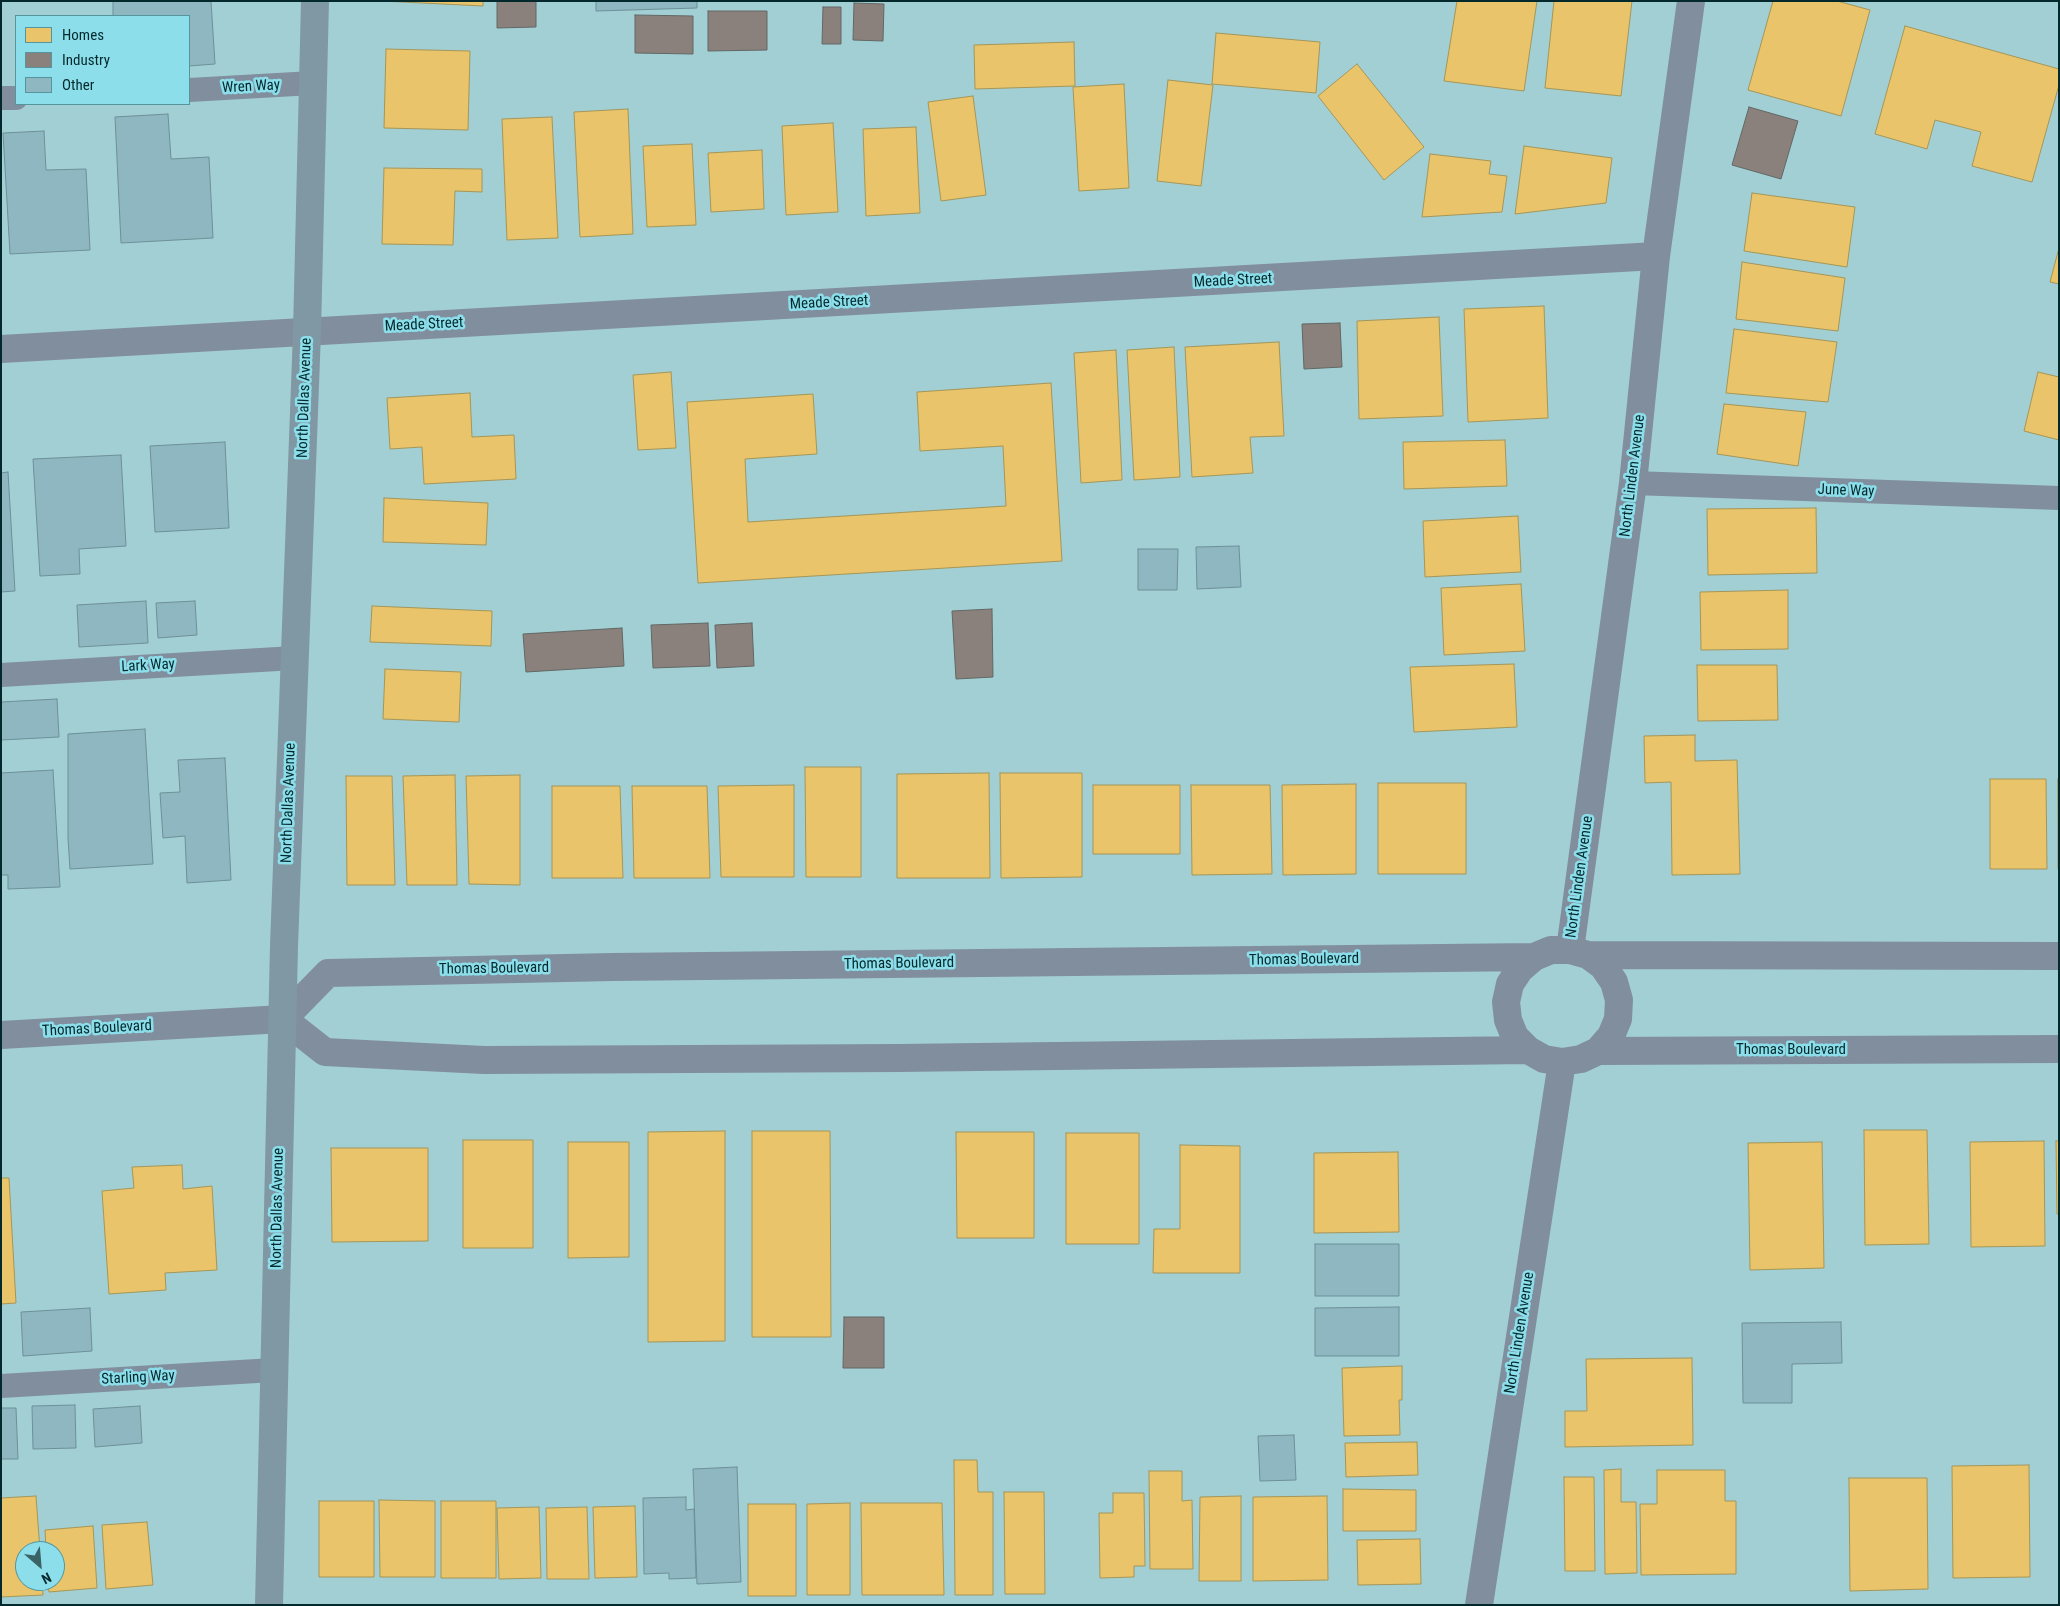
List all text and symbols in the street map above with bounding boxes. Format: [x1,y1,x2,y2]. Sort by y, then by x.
legend [15,15,190,105]
text: Homes [62,26,104,44]
text: Industry [62,51,110,69]
text: Other [62,76,94,94]
street label: Wren Way [222,76,280,98]
street label: Meade Street [1193,270,1273,292]
street label: Meade Street [789,292,869,314]
street label: Meade Street [384,314,464,336]
street label: North Dallas Avenue [294,338,316,458]
street label: North Linden Avenue [1617,414,1649,538]
street label: June Way [1817,481,1875,501]
street label: Lark Way [121,656,175,676]
street label: North Dallas Avenue [278,743,300,863]
street label: North Linden Avenue [1563,815,1597,939]
street label: Thomas Boulevard [1249,950,1359,970]
street label: Thomas Boulevard [844,954,954,974]
street label: Thomas Boulevard [439,959,549,979]
street label: Thomas Boulevard [42,1017,152,1041]
street label: Thomas Boulevard [1736,1041,1846,1059]
street label: North Dallas Avenue [268,1148,288,1268]
street label: North Linden Avenue [1501,1271,1539,1395]
street label: Starling Way [101,1367,175,1389]
north arrow [15,1541,65,1591]
text: N [39,1569,54,1588]

